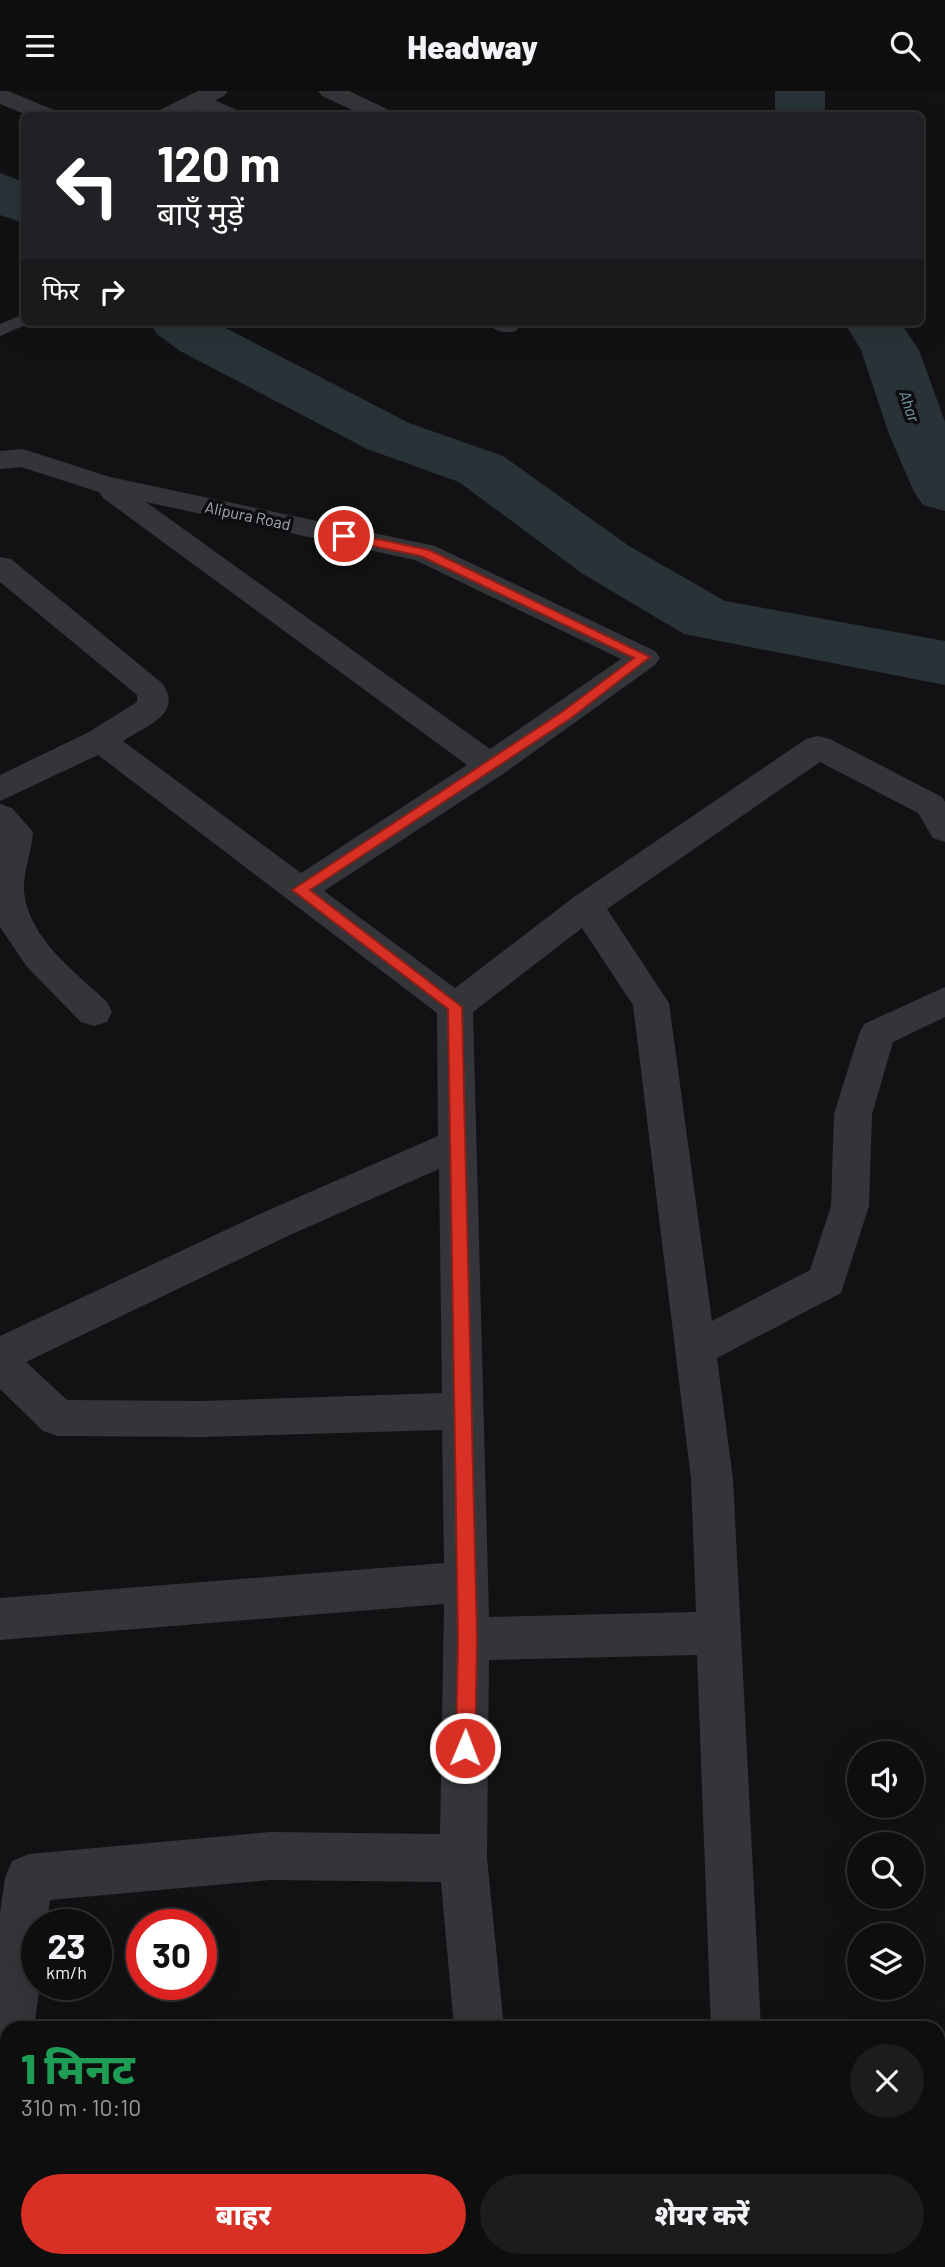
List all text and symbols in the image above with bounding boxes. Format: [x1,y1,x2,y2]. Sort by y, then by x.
icon: menu [21,27,59,65]
text: Headway [407,27,538,65]
icon: search [886,27,924,65]
text: 120 m [157,133,280,192]
icon: left [42,140,133,231]
text: बाएँ मुड़ें [157,193,244,231]
icon: right [93,273,131,311]
text: फिर [42,274,79,305]
water label: Ahar [896,388,925,425]
street label: Alipura Road [203,497,293,533]
pin [314,506,374,566]
icon: arrive [325,517,363,555]
position arrow [428,1711,502,1785]
map controls [847,1741,924,2000]
button: sound [847,1741,924,1818]
button: search [847,1832,924,1909]
speed limit sign: 30 [126,1909,217,2000]
button: layers [847,1923,924,2000]
text: 23 [47,1924,86,1966]
text: km/h [46,1961,87,1983]
text: 1 मिनट [21,2042,135,2092]
button: close [850,2044,924,2118]
text: 310 m · 10:10 [21,2093,141,2121]
button: बाहर [21,2174,466,2254]
button: शेयर करें [480,2174,924,2254]

